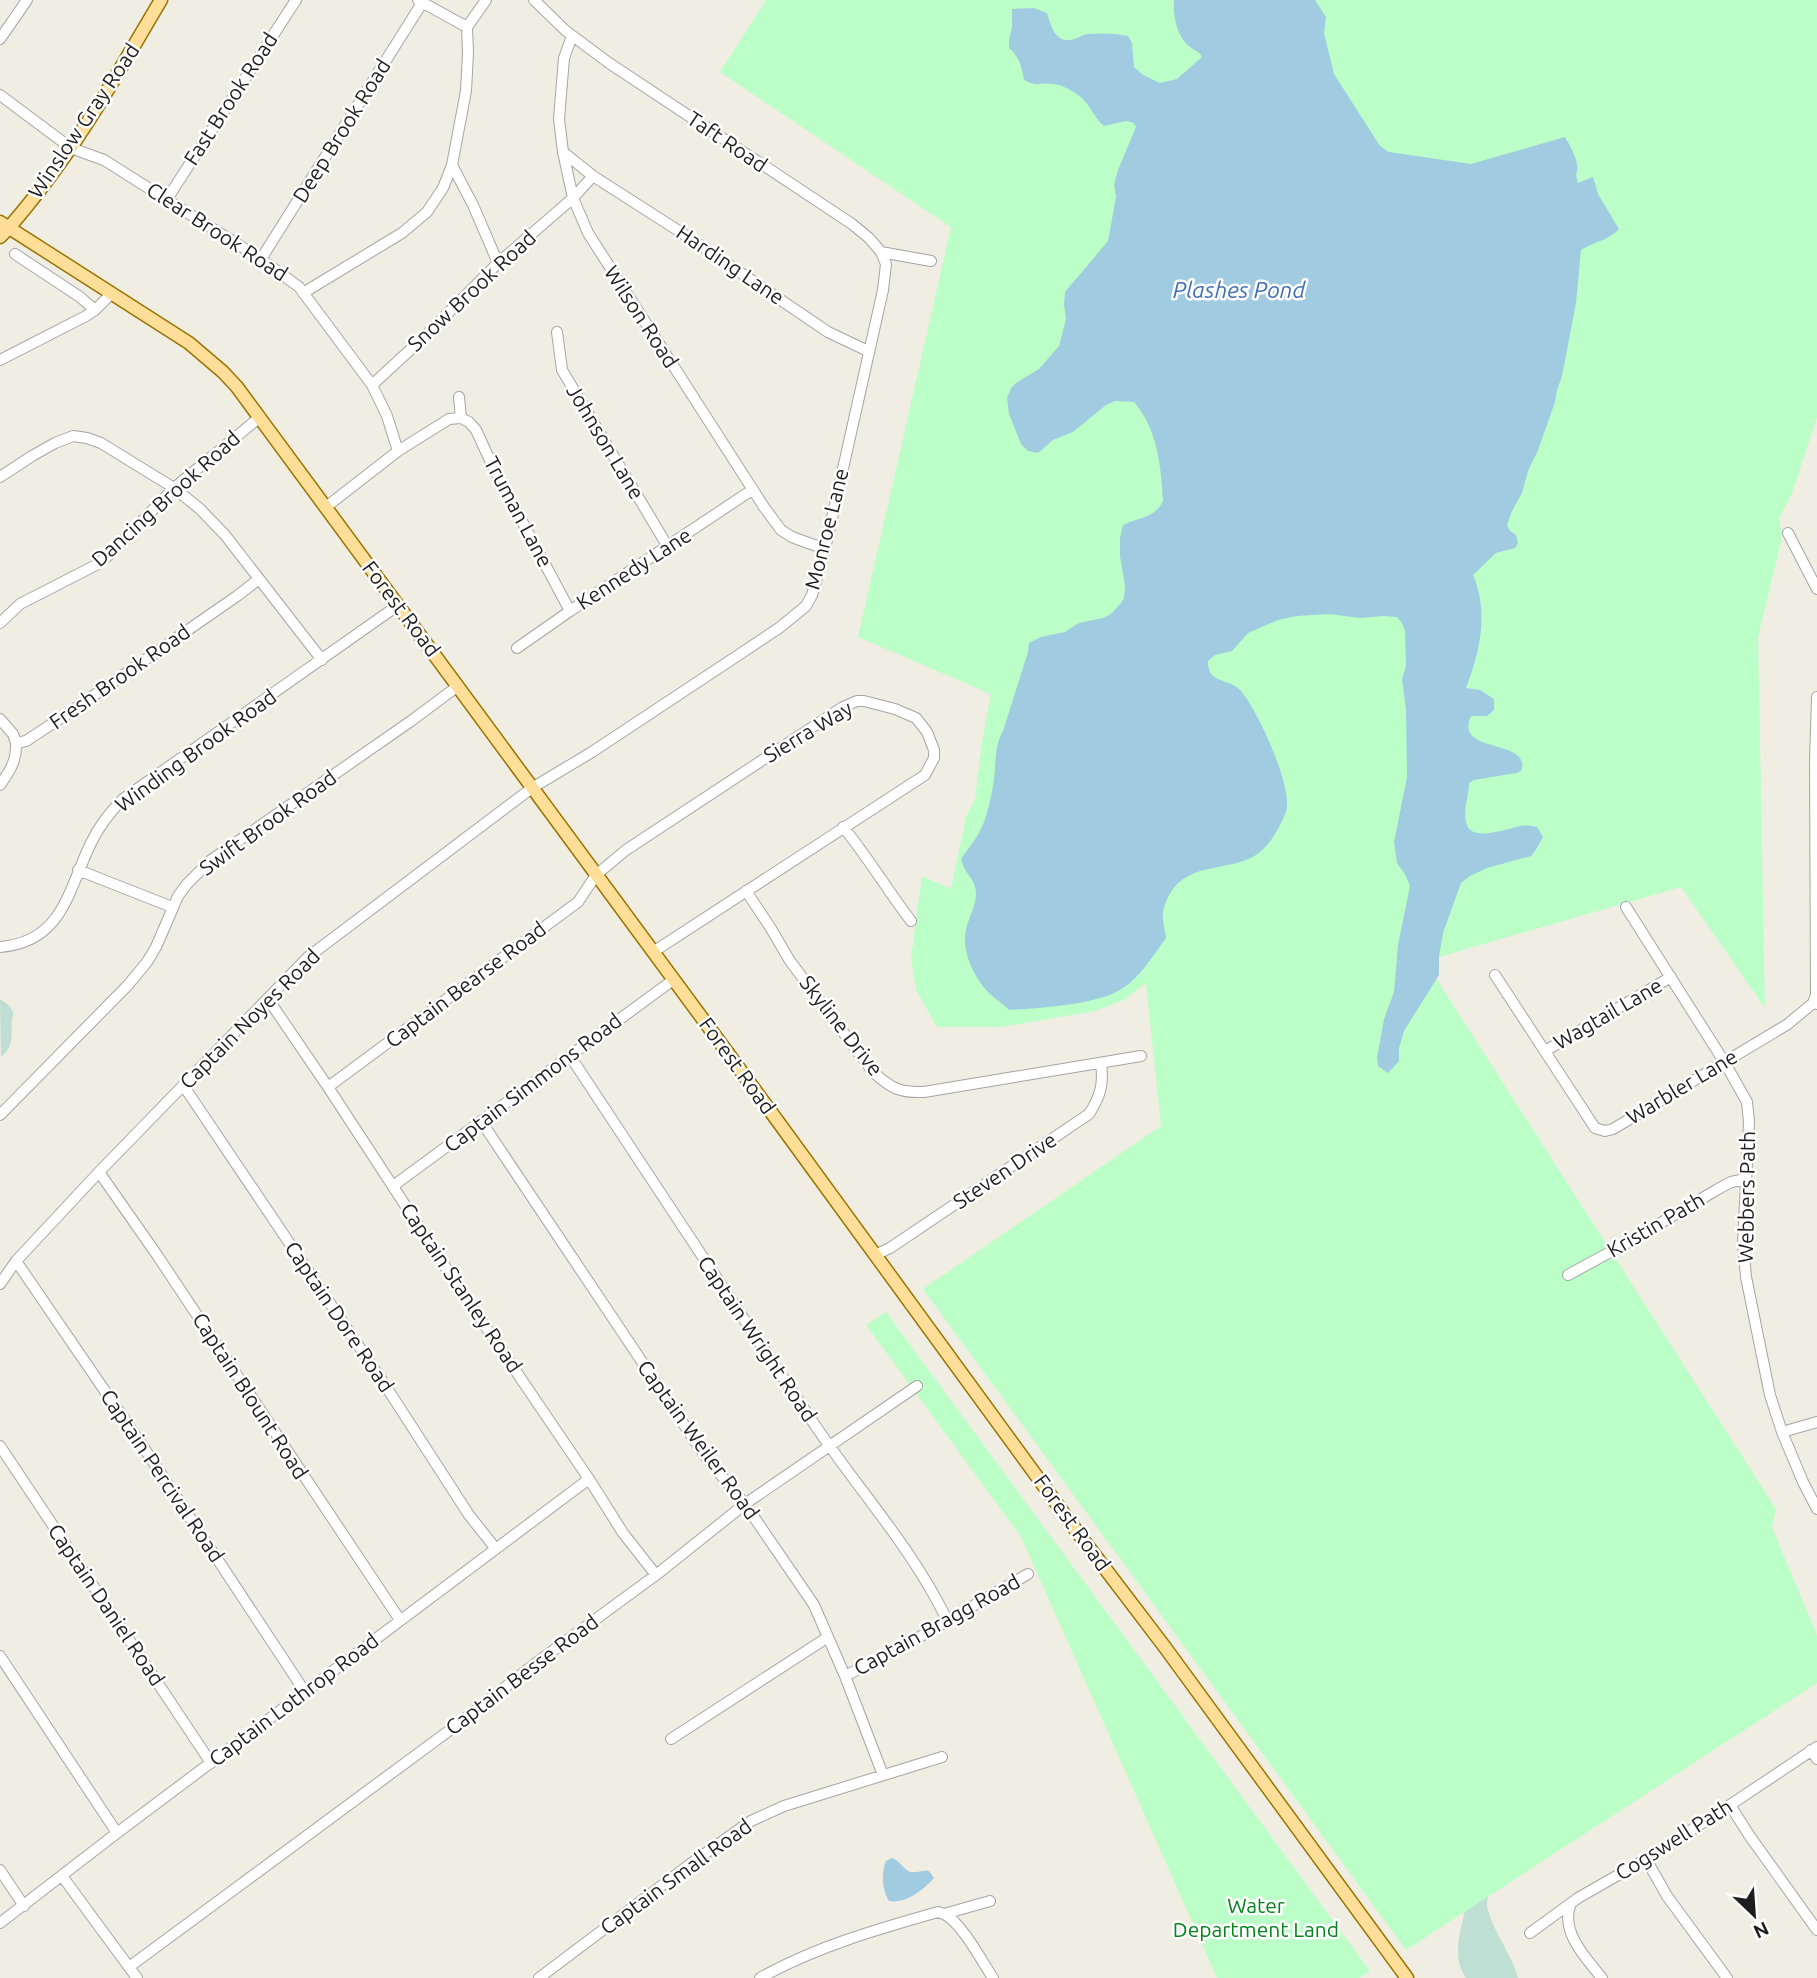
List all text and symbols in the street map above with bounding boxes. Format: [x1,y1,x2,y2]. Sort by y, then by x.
street label: Fast Brook Road [178,28,282,169]
street label: Winslow Gray Road [23,39,144,202]
street label: Deep Brook Road [287,54,395,207]
street label: Taft Road [683,106,772,177]
street label: Clear Brook Road [143,177,293,286]
street label: Harding Lane [672,219,789,309]
street label: Snow Brook Road [402,225,540,356]
street label: Wilson Road [600,261,684,372]
water label: Plashes Pond [1173,277,1306,302]
street label: Johnson Lane [562,380,650,503]
street label: Dancing Brook Road [86,425,244,571]
street label: Truman Lane [480,452,558,571]
street label: Monroe Lane [799,466,853,592]
street label: Kennedy Lane [572,522,695,614]
street label: Forest Road [358,556,446,661]
street label: Fresh Brook Road [45,619,194,734]
street label: Winding Brook Road [110,684,280,817]
street label: Sierra Way [759,695,856,767]
street label: Swift Brook Road [194,765,340,880]
street label: Captain Bearse Road [381,916,550,1052]
street label: Captain Noyes Road [174,943,324,1093]
street label: Skyline Drive [795,971,888,1080]
street label: Wagtail Lane [1549,972,1666,1054]
street label: Captain Simmons Road [439,1008,626,1157]
street label: Forest Road [695,1012,781,1118]
street label: Warbler Lane [1622,1044,1741,1129]
street label: Steven Drive [948,1127,1061,1213]
street label: Webbers Path [1733,1131,1759,1263]
street label: Kristin Path [1603,1187,1708,1262]
street label: Captain Stanley Road [396,1198,528,1377]
street label: Captain Dore Road [280,1236,399,1396]
street label: Captain Wright Road [693,1251,822,1426]
street label: Captain Blount Road [188,1308,314,1483]
street label: Captain Weiler Road [633,1355,765,1524]
street label: Captain Percival Road [96,1385,230,1566]
street label: Forest Road [1030,1469,1116,1575]
street label: Captain Daniel Road [44,1519,170,1690]
street label: Captain Bragg Road [849,1568,1024,1680]
street label: Captain Besse Road [440,1609,602,1739]
street label: Captain Lothrop Road [204,1628,383,1771]
street label: Cogswell Path [1611,1794,1736,1885]
street label: Captain Small Road [595,1813,756,1939]
north arrow [1719,1880,1789,1950]
park label: Water Department Land [1173,1893,1339,1941]
text: N [1750,1917,1772,1943]

